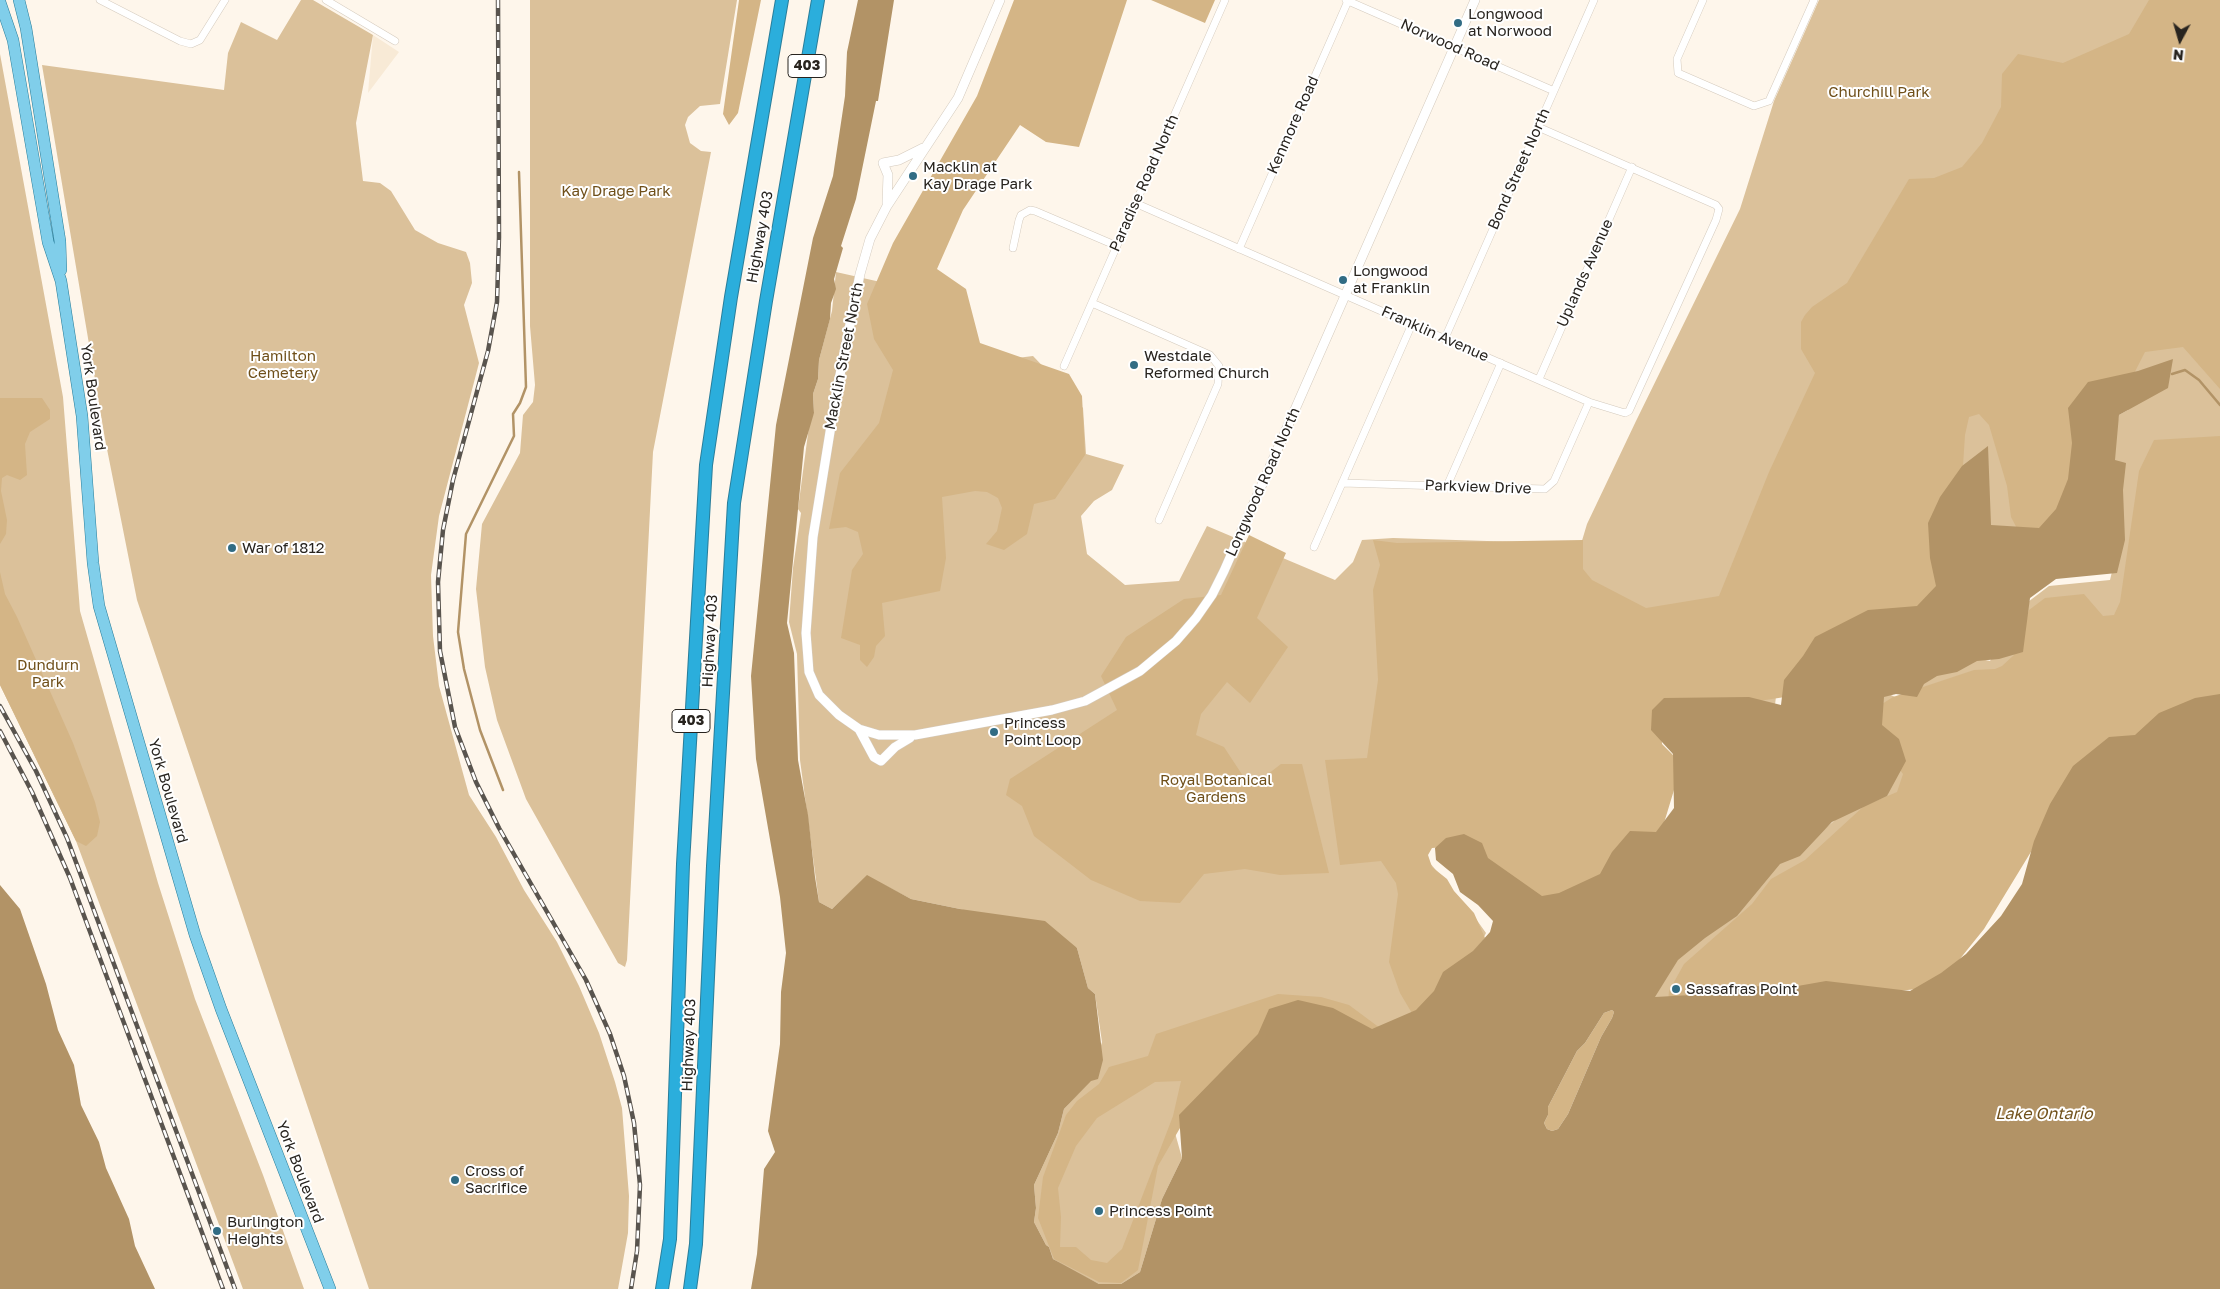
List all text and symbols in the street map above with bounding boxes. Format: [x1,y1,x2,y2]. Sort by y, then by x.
place label: Longwood at Norwood [1468,5,1552,40]
street label: Norwood Road [1398,15,1502,75]
north arrow [2155,15,2205,65]
marker: Longwood at Norwood [1452,17,1464,29]
text: N [2172,46,2185,64]
road number: 403 [788,54,826,78]
street label: Kenmore Road [1263,73,1323,177]
park label: Churchill Park [1828,83,1930,101]
street label: Bond Street North [1484,105,1554,233]
street label: Paradise Road North [1106,112,1182,254]
place label: Macklin at Kay Drage Park [923,158,1032,193]
marker: Macklin at Kay Drage Park [907,170,919,182]
park label: Kay Drage Park [561,182,671,200]
street label: Highway 403 [743,190,777,284]
street label: Uplands Avenue [1553,216,1617,330]
place label: Longwood at Franklin [1353,262,1430,297]
marker: Longwood at Franklin [1337,274,1349,286]
street label: Macklin Street North [821,281,867,431]
street label: Franklin Avenue [1379,302,1491,366]
street label: York Boulevard [77,342,109,452]
park label: Hamilton Cemetery [248,347,318,382]
place label: Westdale Reformed Church [1144,347,1269,382]
marker: Westdale Reformed Church [1128,359,1140,371]
street label: Longwood Road North [1222,405,1304,559]
street label: Parkview Drive [1424,476,1532,498]
place label: War of 1812 [242,539,324,557]
marker: War of 1812 [226,542,238,554]
street label: Highway 403 [699,594,721,688]
park label: Dundurn Park [17,656,79,691]
road number: 403 [672,709,710,732]
place label: Princess Point Loop [1004,714,1081,749]
marker: Princess Point Loop [988,726,1000,738]
street label: York Boulevard [144,737,192,845]
park label: Royal Botanical Gardens [1160,771,1272,806]
place label: Sassafras Point [1686,980,1798,998]
marker: Sassafras Point [1670,983,1682,995]
street label: Highway 403 [678,998,700,1092]
water label: Lake Ontario [1995,1104,2093,1124]
street label: York Boulevard [272,1118,328,1226]
place label: Cross of Sacrifice [465,1162,527,1197]
marker: Cross of Sacrifice [449,1174,461,1186]
place label: Princess Point [1109,1202,1212,1220]
marker: Princess Point [1093,1205,1105,1217]
place label: Burlington Heights [227,1213,303,1248]
marker: Burlington Heights [211,1225,223,1237]

